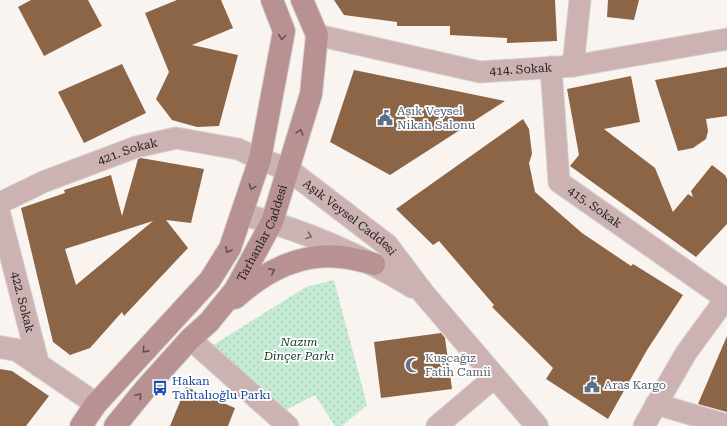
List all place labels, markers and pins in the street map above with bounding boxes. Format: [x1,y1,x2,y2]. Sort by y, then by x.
place label: Aşık Veysel Nikah Salonu [397,104,476,132]
public building icon: Aşık Veysel Nikah Salonu [376,109,394,127]
place label: Kuşcağız Fatih Camii [425,351,491,379]
mosque icon: Kuşcağız Fatih Camii [404,356,422,374]
place label: Hakan Tahtalıoğlu Parkı [172,374,271,402]
public building icon: Aras Kargo [583,376,601,394]
place label: Aras Kargo [604,378,666,392]
bus stop icon: Hakan Tahtalıoğlu Parkı [151,379,169,397]

